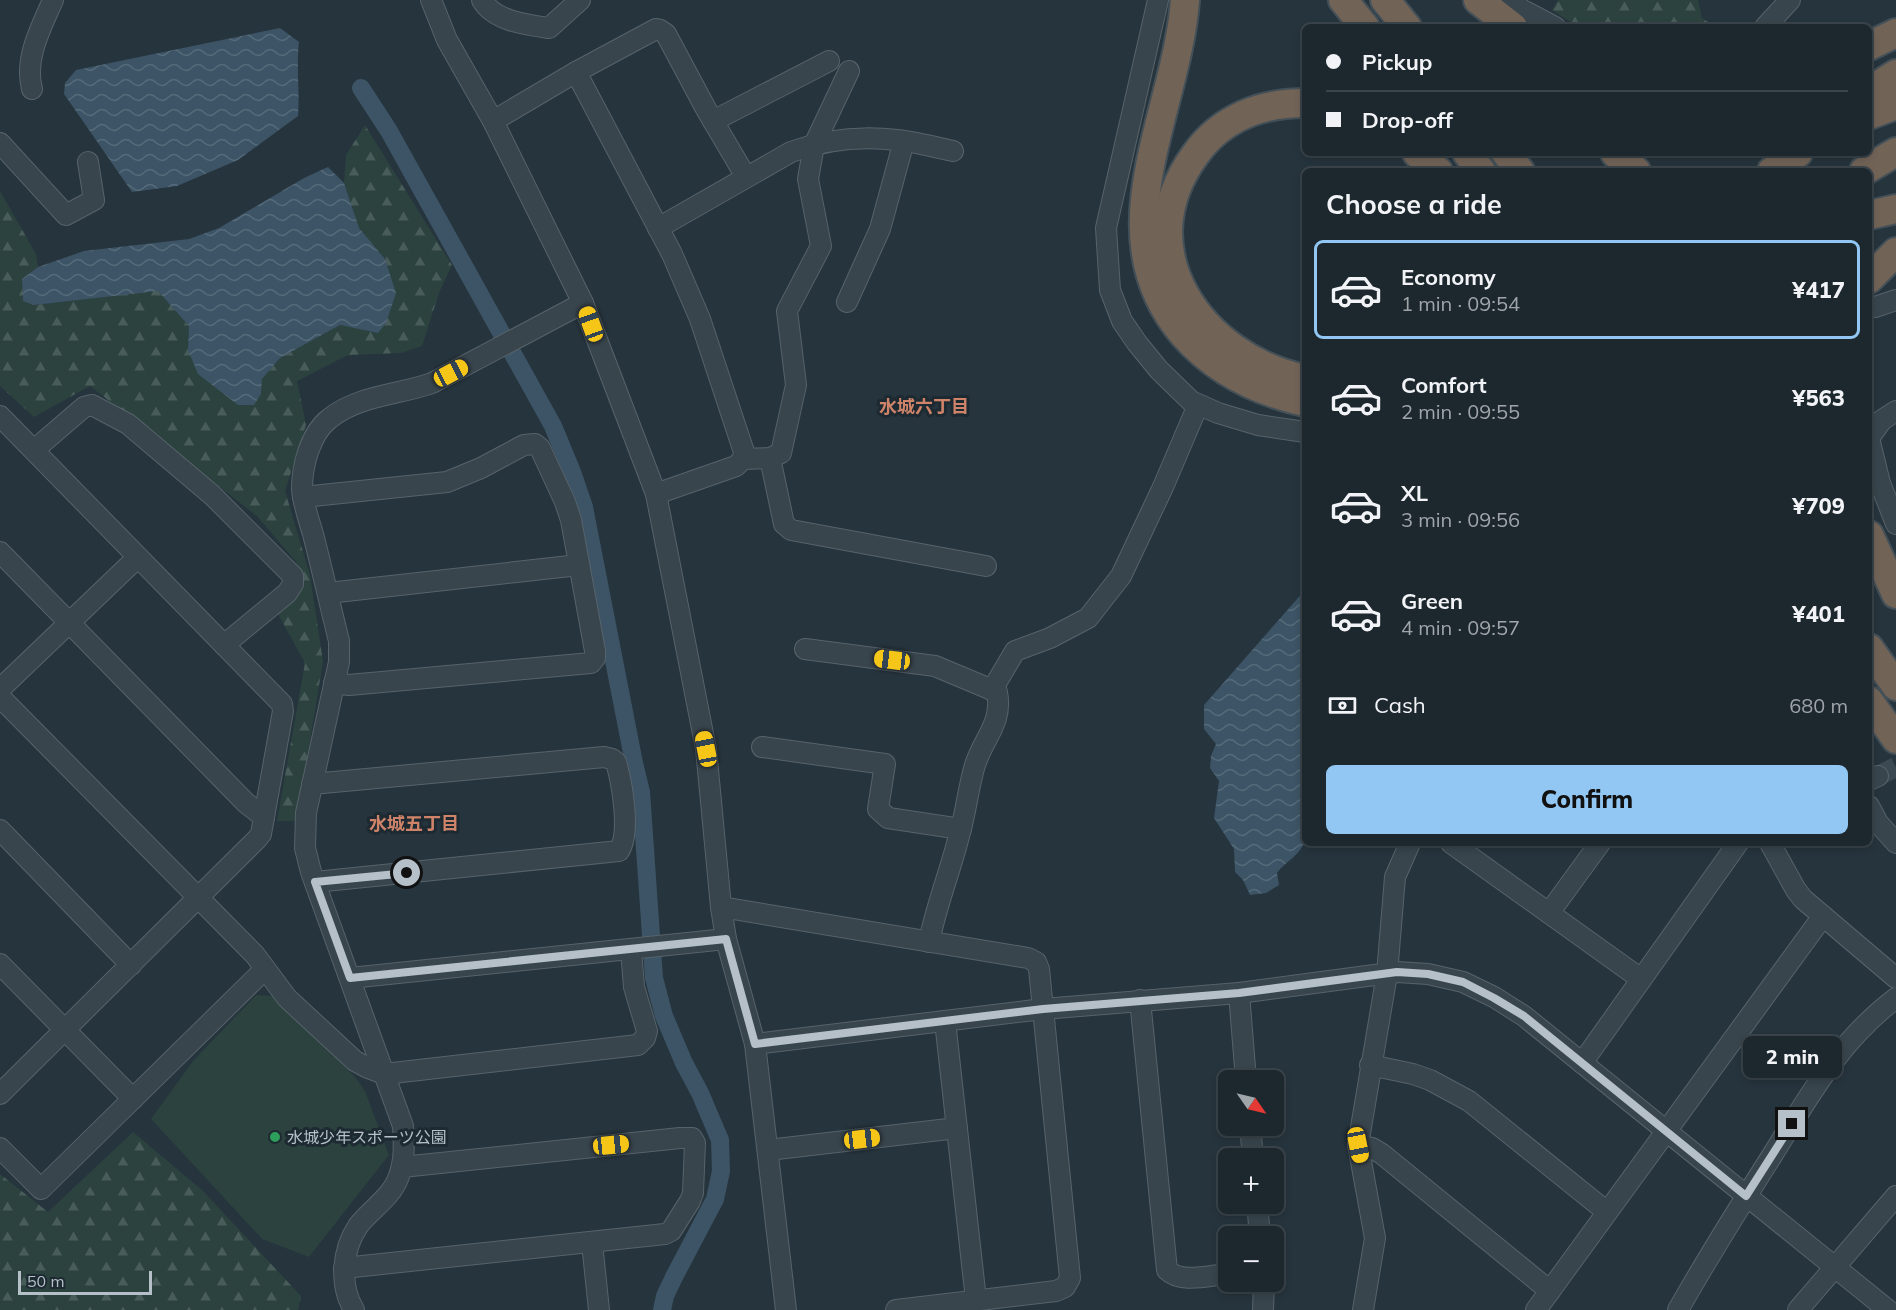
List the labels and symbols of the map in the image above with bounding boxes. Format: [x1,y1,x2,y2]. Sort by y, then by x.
car [576,304,606,344]
car [431,357,471,389]
district label: 水城六丁目 [879,395,969,418]
car [873,649,911,671]
car [694,730,718,768]
district label: 水城五丁目 [369,812,459,835]
route start [393,859,420,886]
callout: 2 min [1742,1037,1842,1079]
north arrow [1218,1070,1284,1136]
route end [1778,1110,1805,1137]
car [1346,1126,1370,1164]
place label: 水城少年スポーツ公園 [287,1127,447,1147]
car [843,1128,881,1150]
marker: 水城少年スポーツ公園 [268,1130,282,1144]
car [592,1134,630,1156]
scale bar [18,1268,152,1296]

